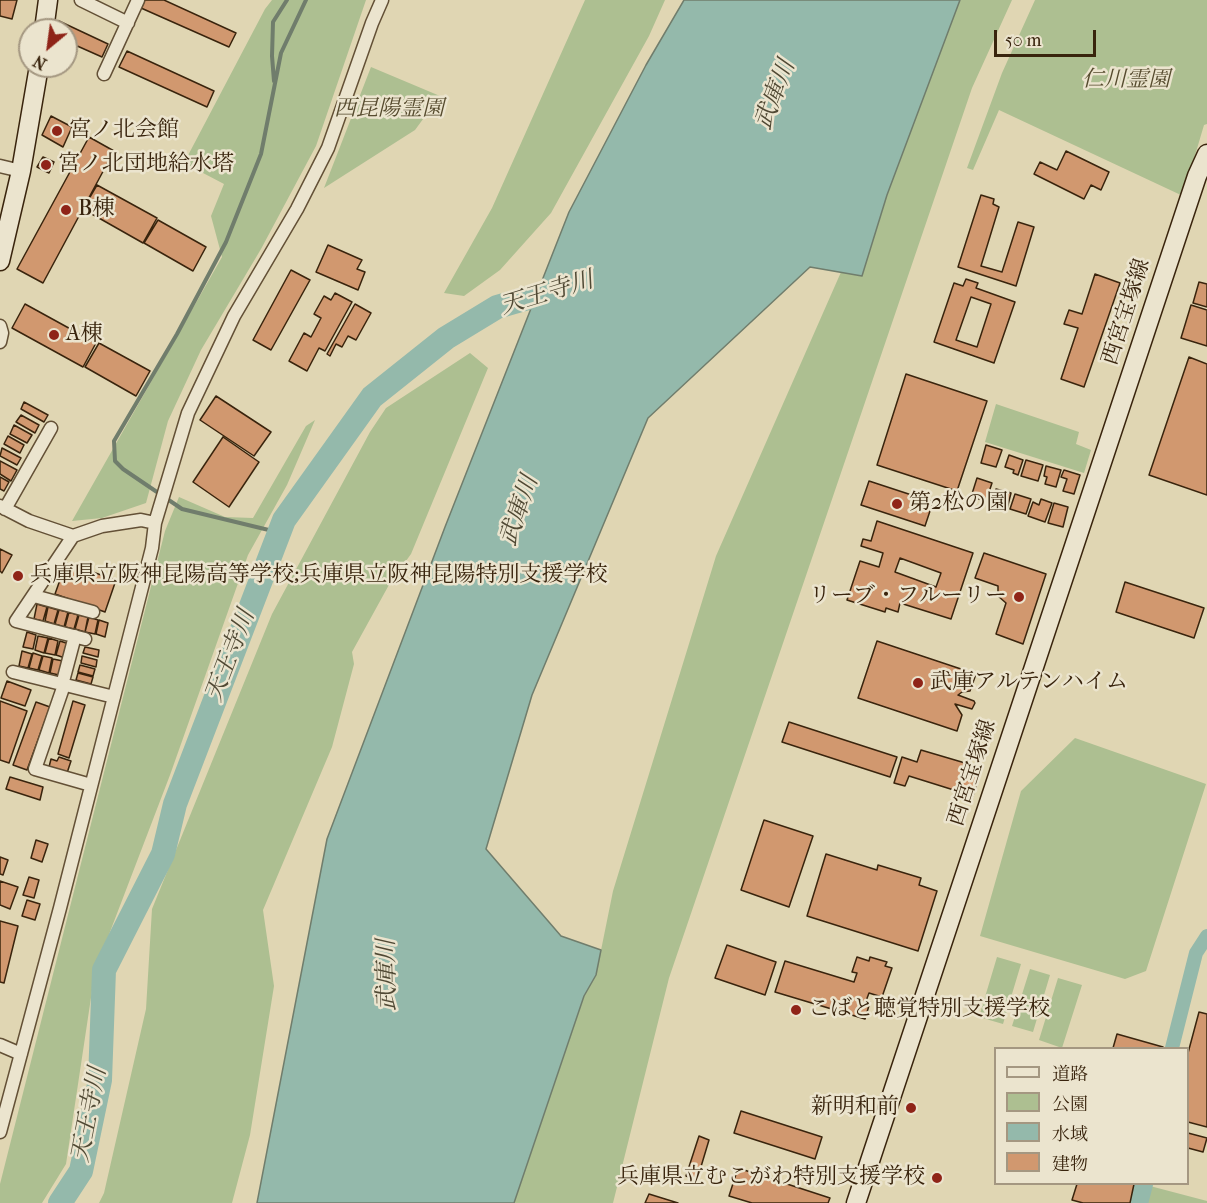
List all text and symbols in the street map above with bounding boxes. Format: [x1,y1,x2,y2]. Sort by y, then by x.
north arrow [18,18,78,78]
scale bar [997,18,1099,56]
text: 50 m [1005,30,1041,51]
text: N [30,51,50,74]
water label: 武庫川 [750,56,802,134]
park label: 仁川霊園 [1082,68,1170,94]
park label: 西昆陽霊園 [334,97,444,123]
place label: 宮ノ北会館 [69,118,179,144]
marker: 宮ノ北会館 [50,124,64,138]
place label: 宮ノ北団地給水塔 [58,152,234,178]
marker: 宮ノ北団地給水塔 [39,158,53,172]
place label: B棟 [78,197,114,223]
marker: B棟 [59,203,73,217]
street label: 西宮宝塚線 [1097,256,1157,368]
water label: 天王寺川 [497,266,597,322]
place label: A棟 [66,322,102,348]
marker: A棟 [47,328,61,342]
water label: 武庫川 [495,472,545,550]
place label: 第2松の園 [909,491,1008,517]
marker: 第2松の園 [890,497,904,511]
place label: 兵庫県立阪神昆陽高等学校;兵庫県立阪神昆陽特別支援学校 [30,563,608,589]
marker: 兵庫県立阪神昆陽高等学校;兵庫県立阪神昆陽特別支援学校 [11,569,25,583]
place label: リーブ・フルーリー [809,584,1007,610]
marker: リーブ・フルーリー [1012,590,1026,604]
water label: 天王寺川 [200,606,262,706]
place label: 武庫アルテンハイム [930,670,1128,696]
marker: 武庫アルテンハイム [911,676,925,690]
street label: 西宮宝塚線 [943,717,1003,829]
water label: 武庫川 [373,939,403,1011]
place label: こばと聴覚特別支援学校 [808,997,1050,1023]
marker: こばと聴覚特別支援学校 [789,1003,803,1017]
legend [994,1047,1189,1185]
text: 道路 [1052,1064,1088,1085]
water label: 天王寺川 [67,1065,113,1165]
text: 公園 [1052,1094,1088,1115]
place label: 新明和前 [811,1095,899,1121]
marker: 新明和前 [904,1101,918,1115]
text: 水域 [1052,1124,1088,1145]
text: 建物 [1052,1154,1088,1175]
place label: 兵庫県立むこがわ特別支援学校 [617,1165,925,1191]
marker: 兵庫県立むこがわ特別支援学校 [930,1171,944,1185]

